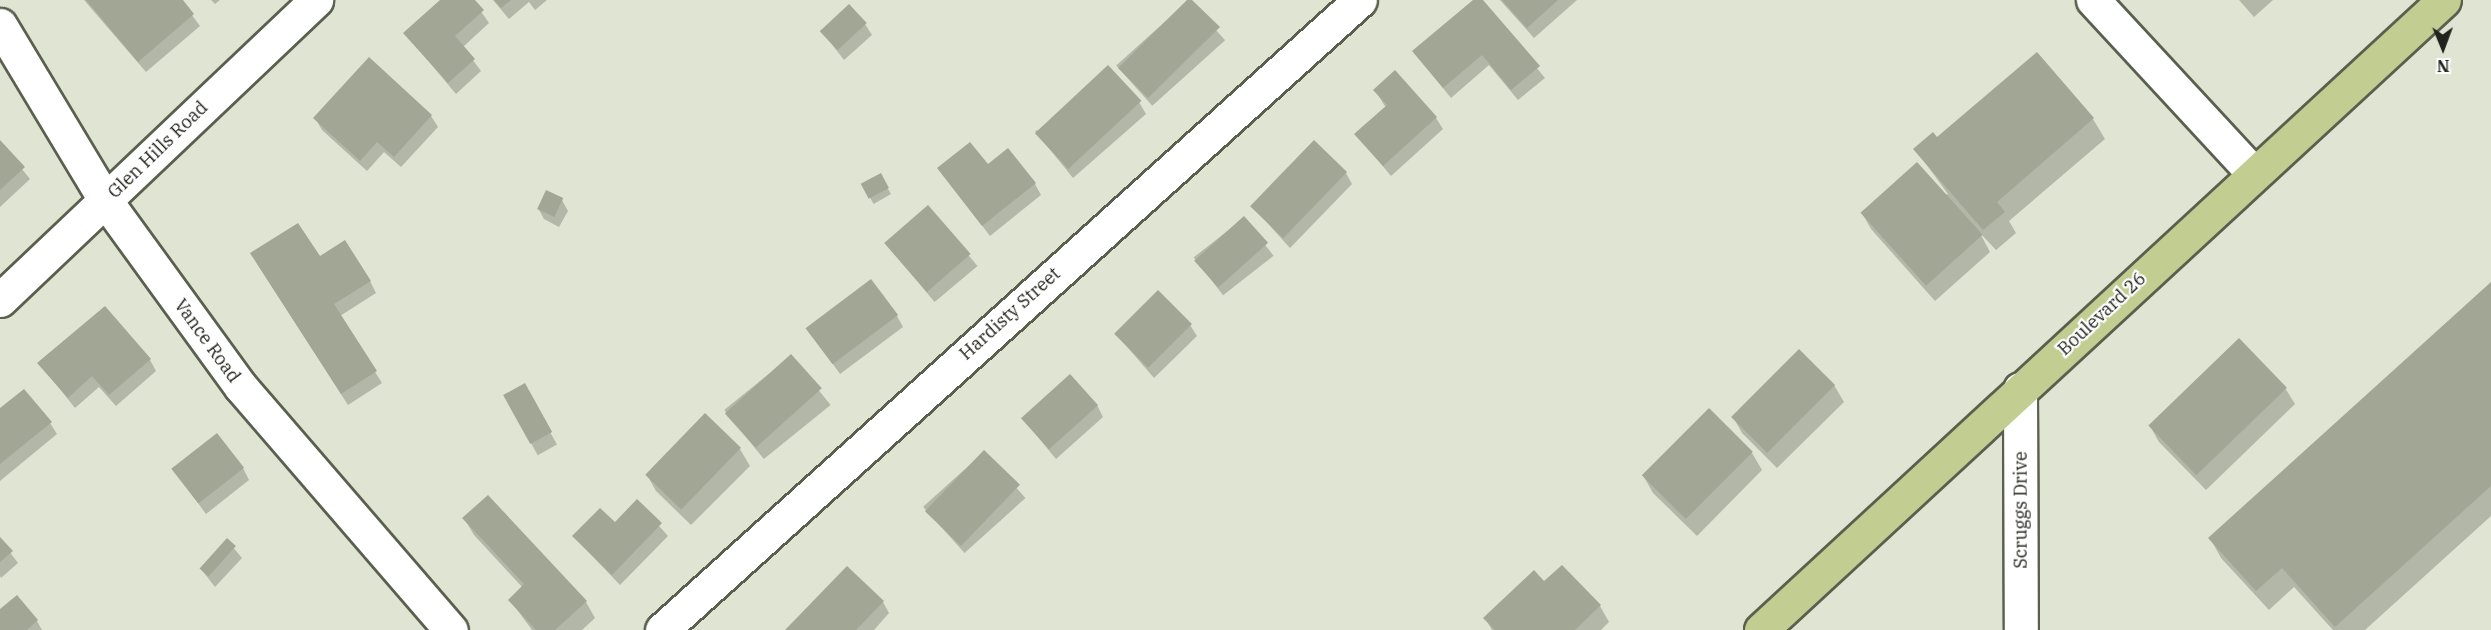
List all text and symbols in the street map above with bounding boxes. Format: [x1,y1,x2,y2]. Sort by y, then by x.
north arrow [2413,18,2473,78]
text: N [2437,56,2450,76]
street label: Glen Hills Road [104,97,212,203]
street label: Hardisty Street [955,263,1065,365]
street label: Boulevard 26 [2054,268,2150,360]
street label: Vance Road [169,295,245,387]
street label: Scruggs Drive [2010,451,2032,569]

